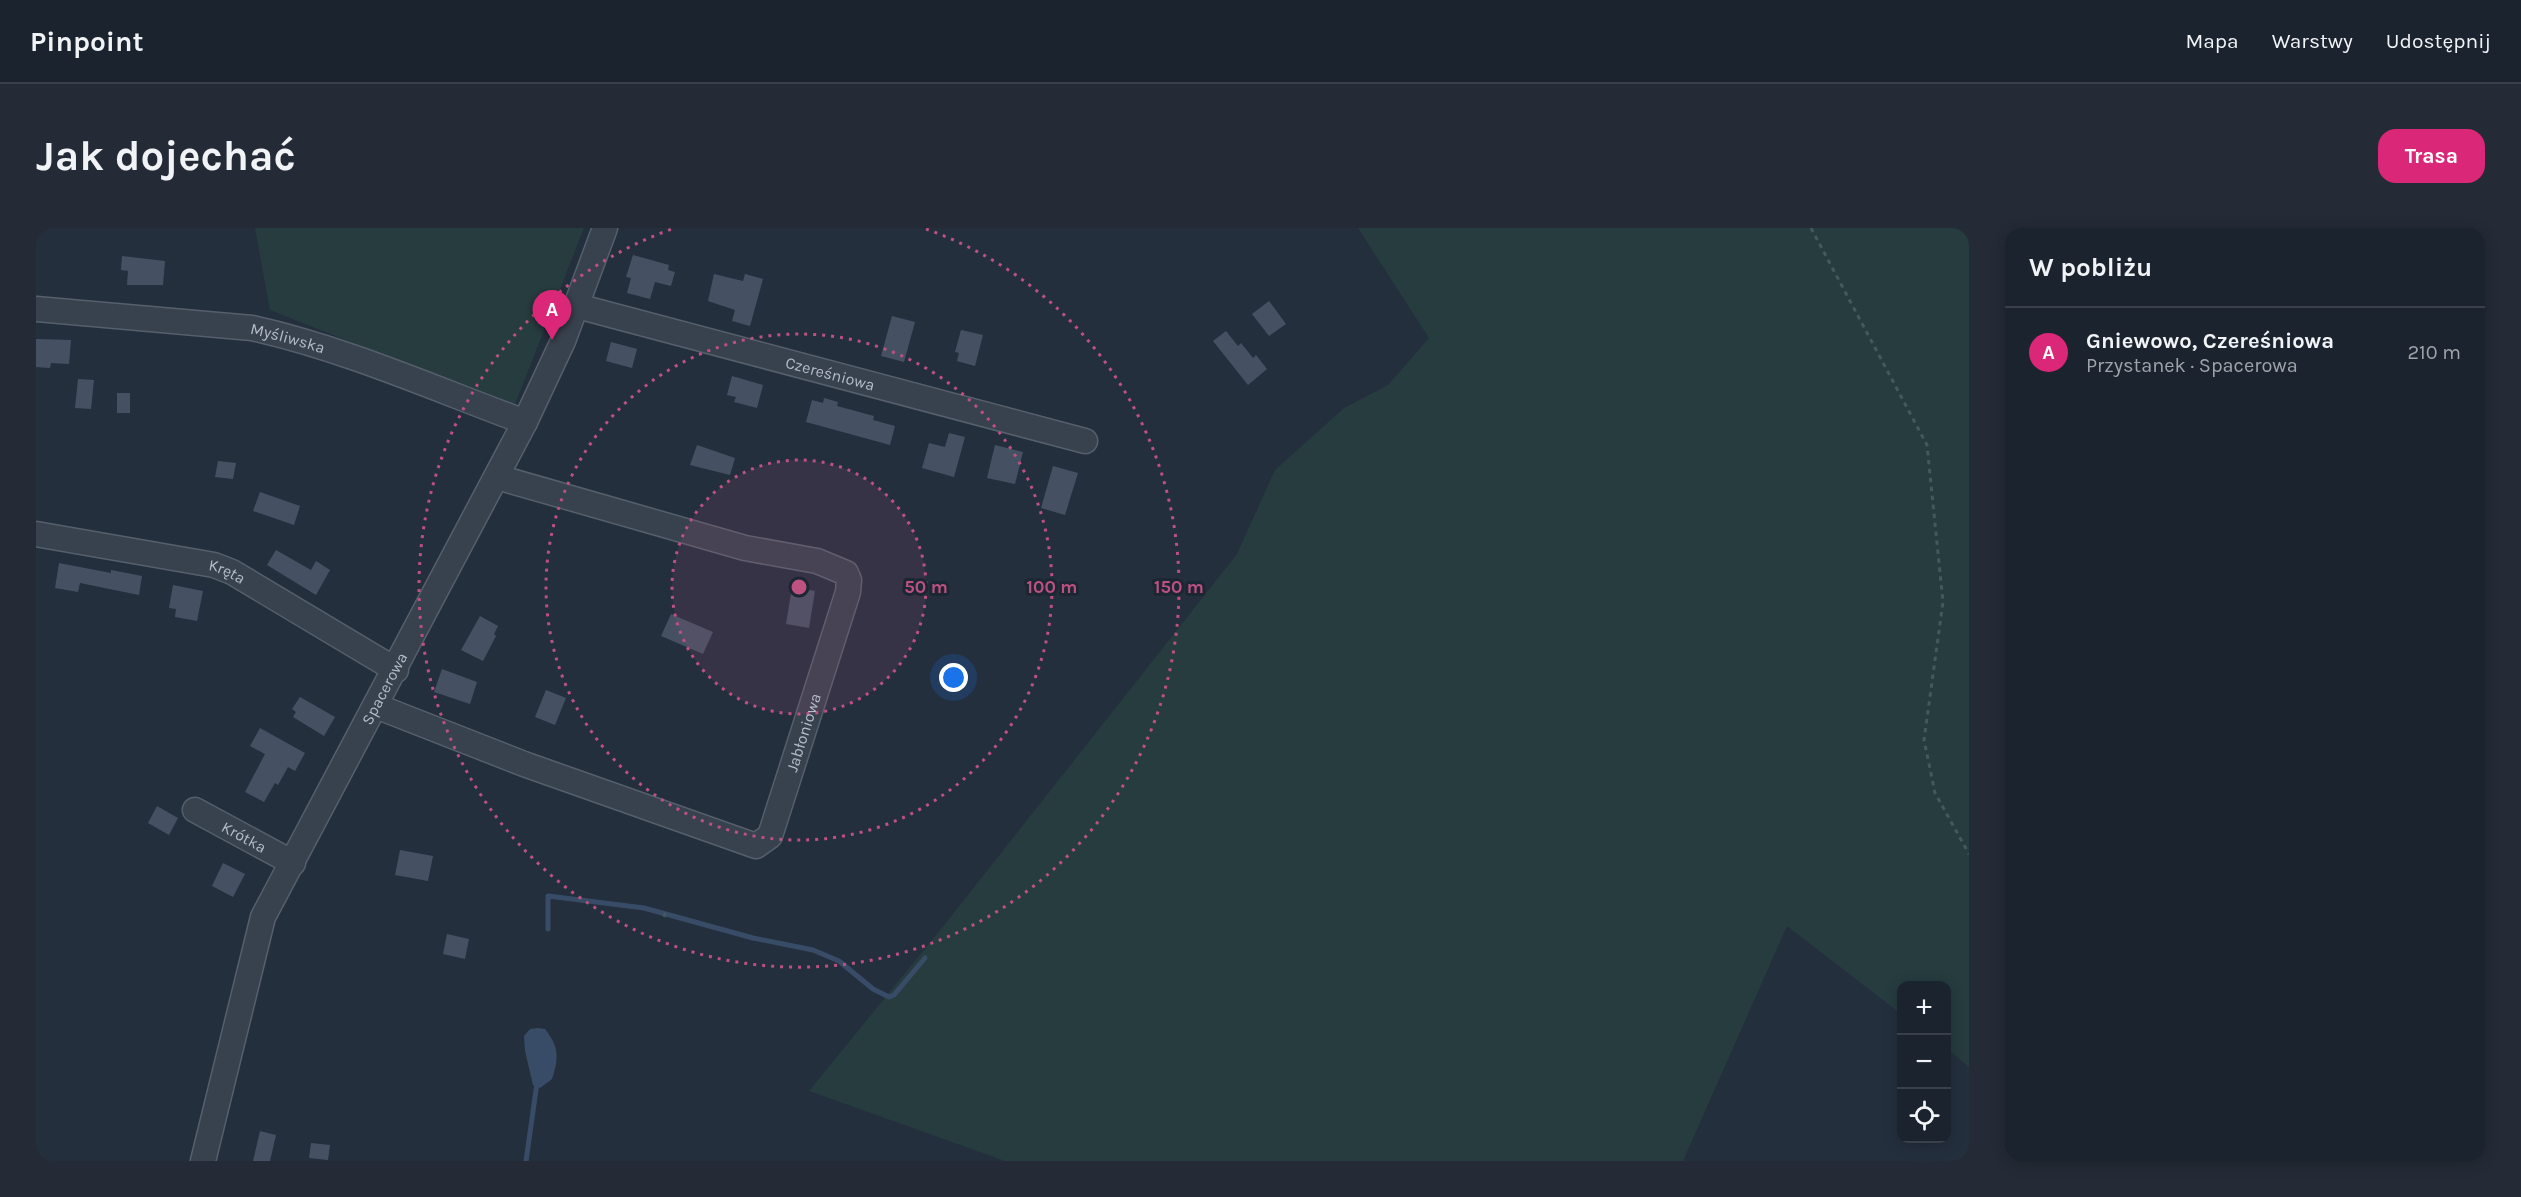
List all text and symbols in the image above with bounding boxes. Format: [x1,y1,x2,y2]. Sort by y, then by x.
text: Pinpoint [30,25,143,58]
text: Mapa [2185,29,2239,53]
text: Warstwy [2272,29,2353,53]
text: Udostępnij [2386,29,2491,53]
button: Trasa [2378,129,2485,183]
text: Jak dojechać [36,131,296,181]
text: W pobliżu [2029,252,2152,283]
pin: A [532,291,572,340]
street label: Myśliwska [249,318,328,357]
text: Gniewowo, Czereśniowa [2086,328,2334,354]
text: A [2042,341,2055,364]
text: 210 m [2407,341,2461,364]
street label: Czereśniowa [783,352,877,394]
text: Przystanek · Spacerowa [2086,354,2298,377]
street label: Kręta [207,555,249,587]
text: 50 m [904,576,948,598]
text: 100 m [1027,576,1077,598]
text: 150 m [1154,576,1204,598]
centre of rings [789,577,809,597]
street label: Spacerowa [357,649,411,728]
your location [939,663,968,692]
street label: Jabłoniowa [782,691,825,774]
street label: Krótka [219,817,270,856]
map controls [1897,981,1951,1143]
button: + [1897,981,1951,1035]
button: − [1897,1035,1951,1089]
button: locate [1897,1089,1951,1143]

